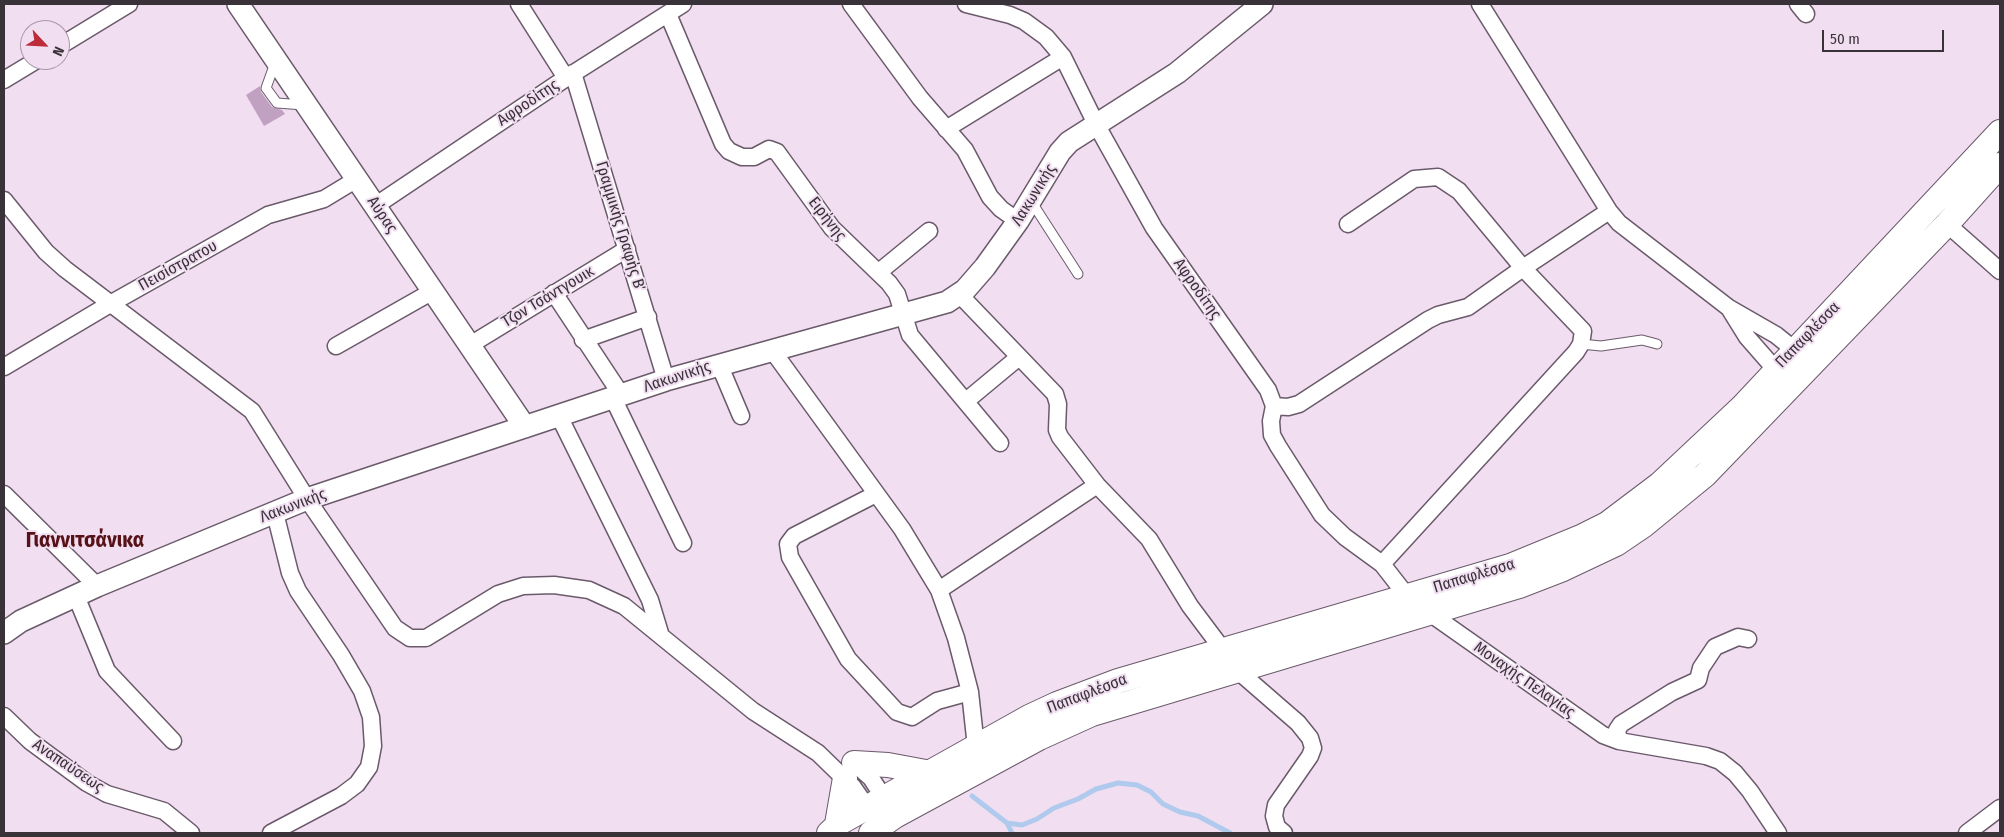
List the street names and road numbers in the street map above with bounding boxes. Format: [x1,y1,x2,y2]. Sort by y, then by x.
street label: Αφροδίτης [494,75,562,131]
street label: Γραμμικής Γραφής Β΄ [591,159,649,293]
street label: Λακωνικής [1007,160,1061,230]
street label: Αύρας [363,193,401,237]
street label: Ειρήνης [804,193,850,245]
street label: Πεισίστρατου [135,236,221,296]
street label: Αφροδίτης [1169,255,1225,323]
street label: Τζον Τσάντγουικ [499,262,597,332]
street label: Παπαφλέσσα [1772,298,1844,372]
street label: Λακωνικής [641,357,713,397]
street label: Λακωνικής [257,485,329,527]
street label: Παπαφλέσσα [1431,554,1517,598]
street label: Μοναχής Πελαγίας [1470,638,1578,722]
street label: Παπαφλέσσα [1044,670,1130,718]
street label: Αναπαύσεως [29,735,107,797]

